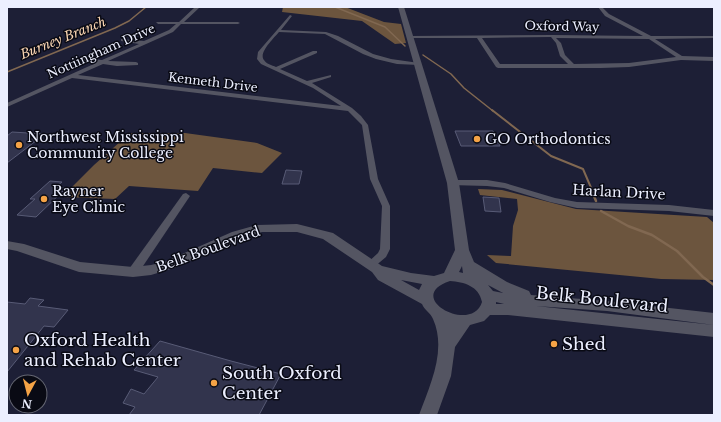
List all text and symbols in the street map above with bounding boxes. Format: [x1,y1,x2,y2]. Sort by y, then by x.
water label: Burney Branch [17,13,108,63]
street label: Oxford Way [524,18,600,34]
street label: Nottiingham Drive [45,20,157,82]
street label: Kenneth Drive [167,69,259,95]
place label: Northwest Mississippi Community College [27,128,184,162]
place label: GO Orthodontics [485,130,611,148]
marker: GO Orthodontics [472,134,482,144]
marker: Northwest Mississippi Community College [14,140,24,150]
street label: Harlan Drive [572,181,666,203]
place label: Rayner Eye Clinic [52,182,126,216]
marker: Rayner Eye Clinic [39,194,49,204]
street label: Belk Boulevard [153,222,263,276]
street label: Belk Boulevard [535,283,670,317]
place label: Oxford Health and Rehab Center [24,330,182,371]
place label: Shed [562,334,606,355]
marker: Shed [549,339,559,349]
marker: Oxford Health and Rehab Center [11,345,21,355]
place label: South Oxford Center [222,363,342,404]
north arrow [8,374,48,414]
marker: South Oxford Center [209,378,219,388]
text: N [20,396,33,412]

